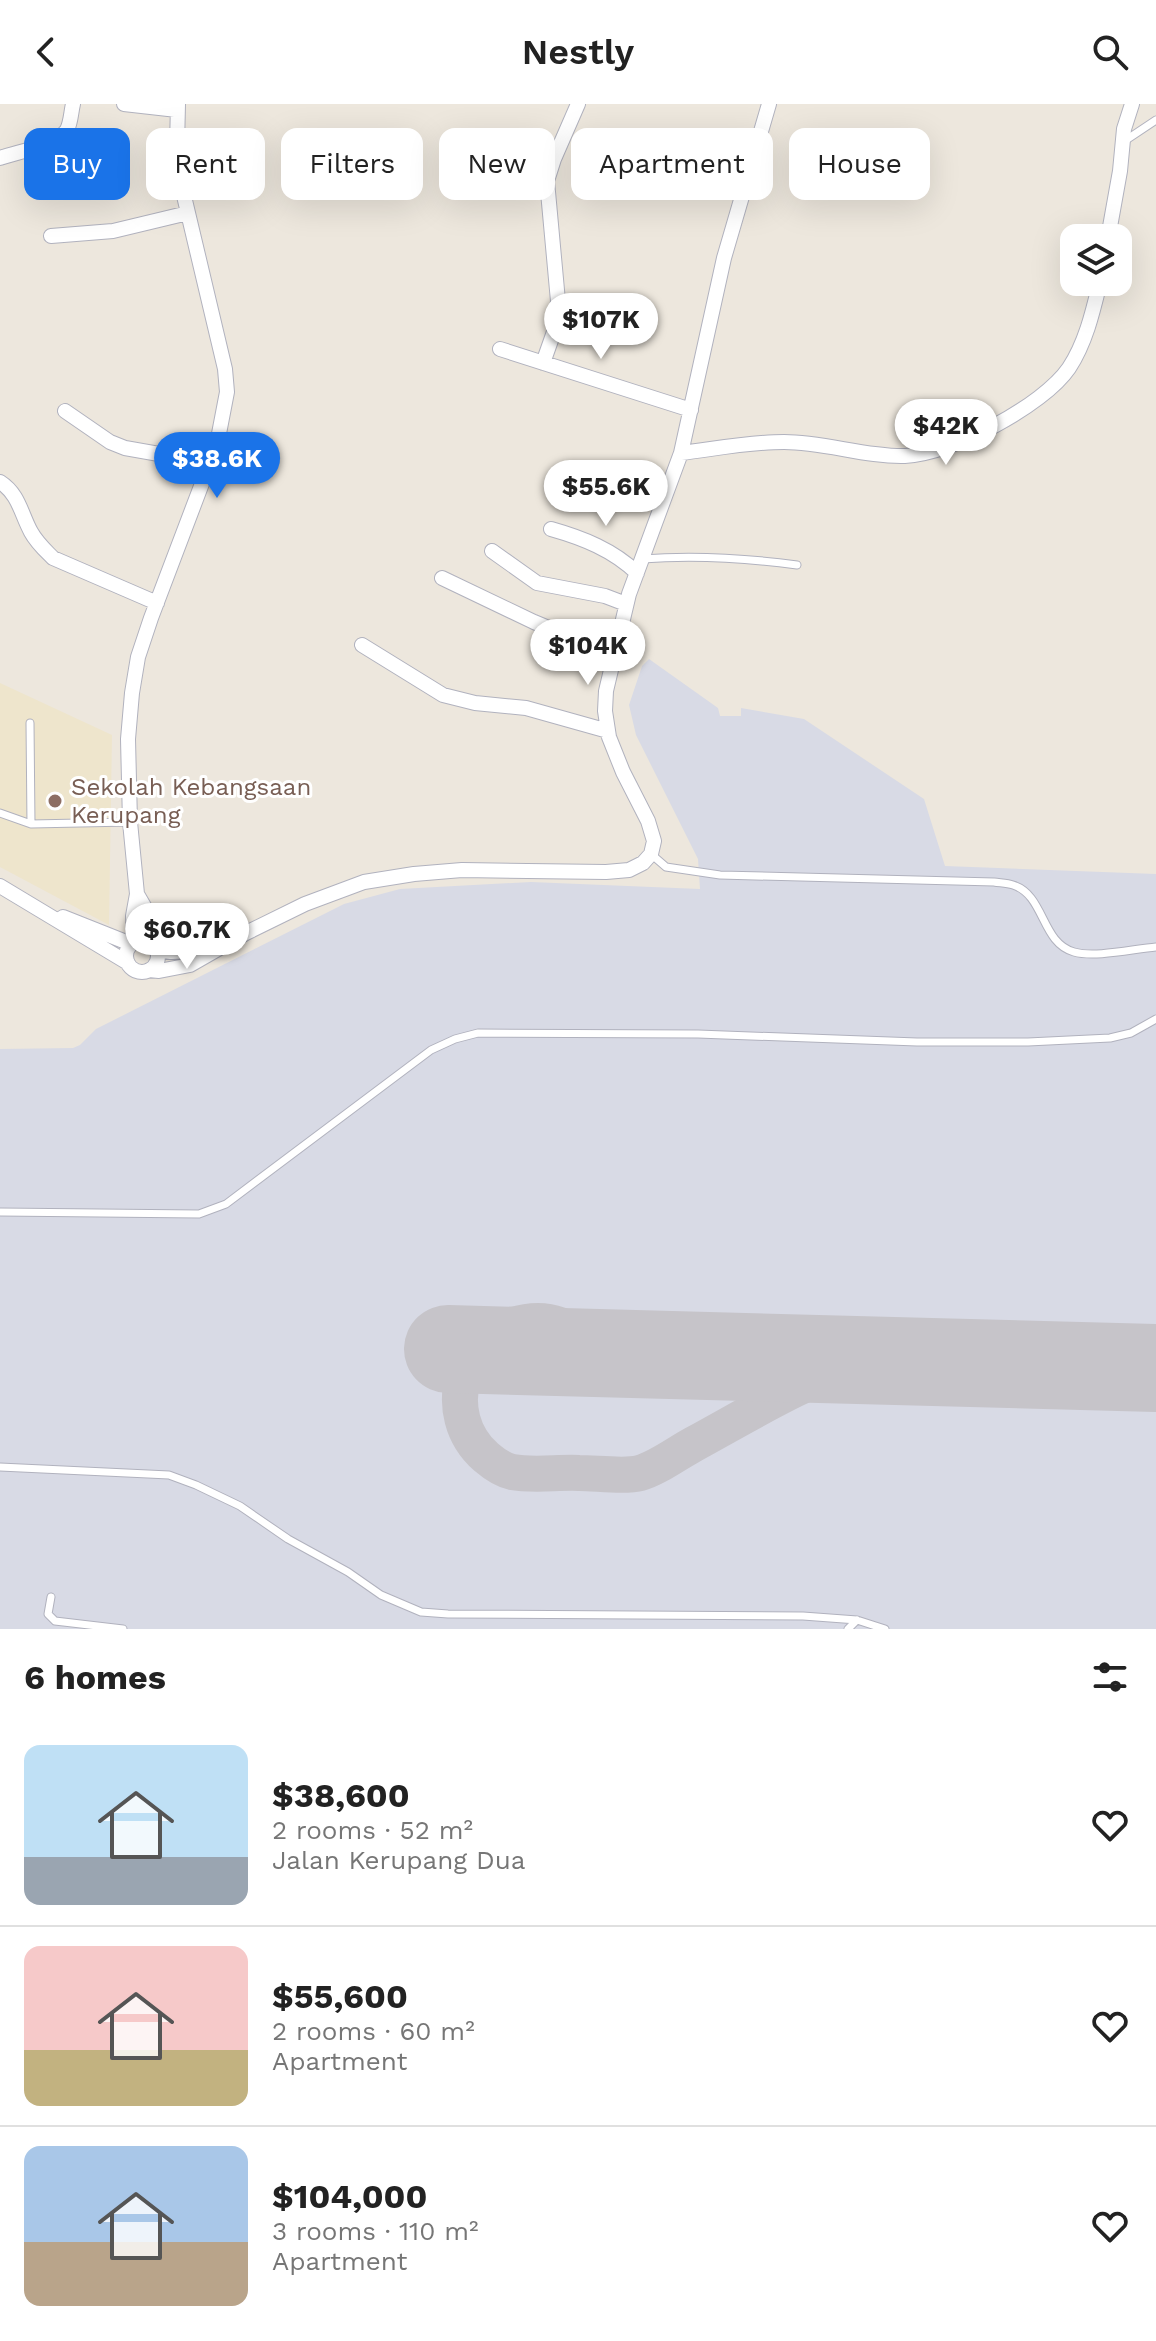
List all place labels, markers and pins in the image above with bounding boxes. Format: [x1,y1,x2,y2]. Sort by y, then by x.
pin: $107K [545,293,657,361]
pin: $42K [899,399,993,467]
pin: $38.6K [152,432,282,500]
pin: $55.6K [541,460,671,528]
pin: $104K [532,619,644,687]
place label: Sekolah Kebangsaan Kerupang [71,773,311,829]
marker: Sekolah Kebangsaan Kerupang [46,792,64,810]
pin: $60.7K [122,903,252,971]

